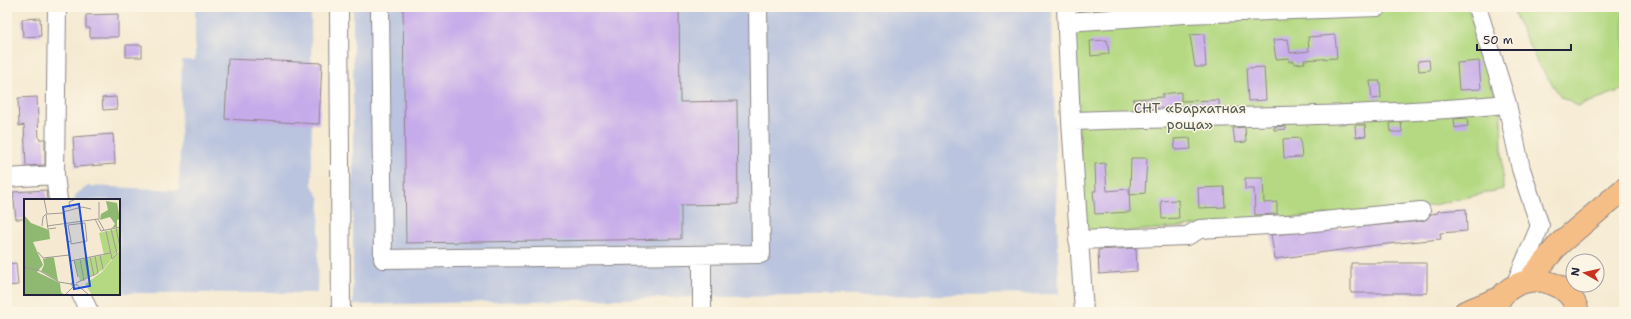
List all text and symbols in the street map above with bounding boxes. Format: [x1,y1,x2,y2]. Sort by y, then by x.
scale bar [1477,26,1571,52]
text: 50 m [1483,32,1513,48]
park label: СНТ «Бархатная роща» [1134,99,1246,133]
inset map [24,199,120,295]
north arrow [1565,253,1605,293]
text: N [1568,266,1584,277]

